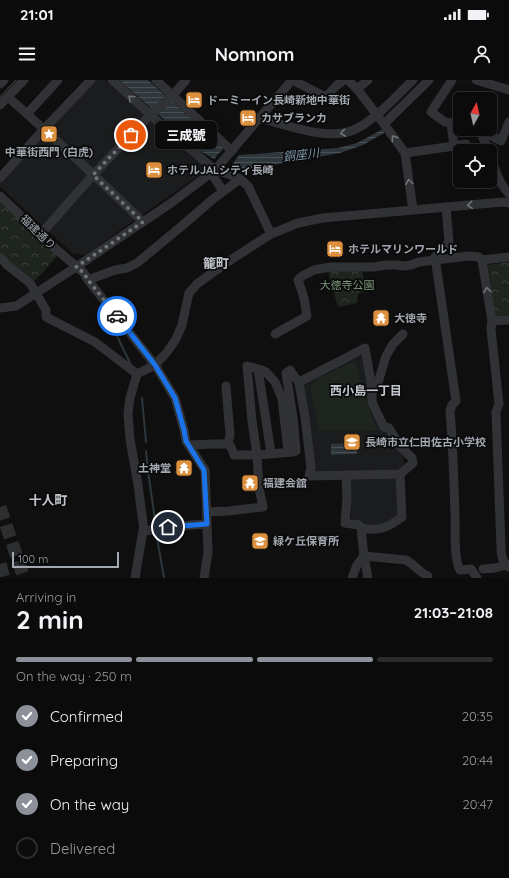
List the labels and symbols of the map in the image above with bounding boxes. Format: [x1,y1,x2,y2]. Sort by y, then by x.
hotel icon: ドーミーイン長崎新地中華街 [184,90,204,110]
north arrow [453,92,497,136]
place label: ドーミーイン長崎新地中華街 [207,93,350,107]
one-way arrow [128,95,136,102]
hotel icon: カサブランカ [238,108,258,128]
place label: カサブランカ [261,111,327,125]
pin [114,118,148,152]
callout: 三成號 [155,121,217,149]
place icon: 中華街西門 (白虎) [39,124,59,144]
one-way arrow [340,128,346,137]
one-way arrow [392,136,399,143]
place label: 中華街西門 (白虎) [5,145,93,159]
water label: 銅座川 [282,145,322,164]
hotel icon: ホテルJALシティ長崎 [144,160,164,180]
place label: ホテルJALシティ長崎 [167,163,273,177]
one-way arrow [405,179,414,185]
one-way arrow [467,200,473,209]
street label: 福建通り [17,212,59,252]
hotel icon: ホテルマリンワールド [325,239,345,259]
place label: ホテルマリンワールド [348,242,458,256]
district label: 籠町 [203,255,229,271]
park label: 大徳寺公園 [320,278,375,292]
one-way arrow [483,287,492,294]
courier [97,296,137,336]
temple icon: 大徳寺 [371,308,391,328]
place label: 大徳寺 [394,311,427,325]
district label: 西小島一丁目 [330,383,402,398]
school or university icon: 長崎市立仁田佐古小学校 [342,432,362,452]
place label: 長崎市立仁田佐古小学校 [365,435,486,449]
temple icon: 土神堂 [174,458,194,478]
place label: 土神堂 [138,461,171,475]
temple icon: 福建会舘 [240,473,260,493]
place label: 福建会舘 [263,476,307,490]
district label: 十人町 [28,492,68,508]
pin [151,510,185,544]
school or university icon: 緑ケ丘保育所 [250,531,270,551]
place label: 緑ケ丘保育所 [273,534,339,548]
scale bar [12,550,119,569]

